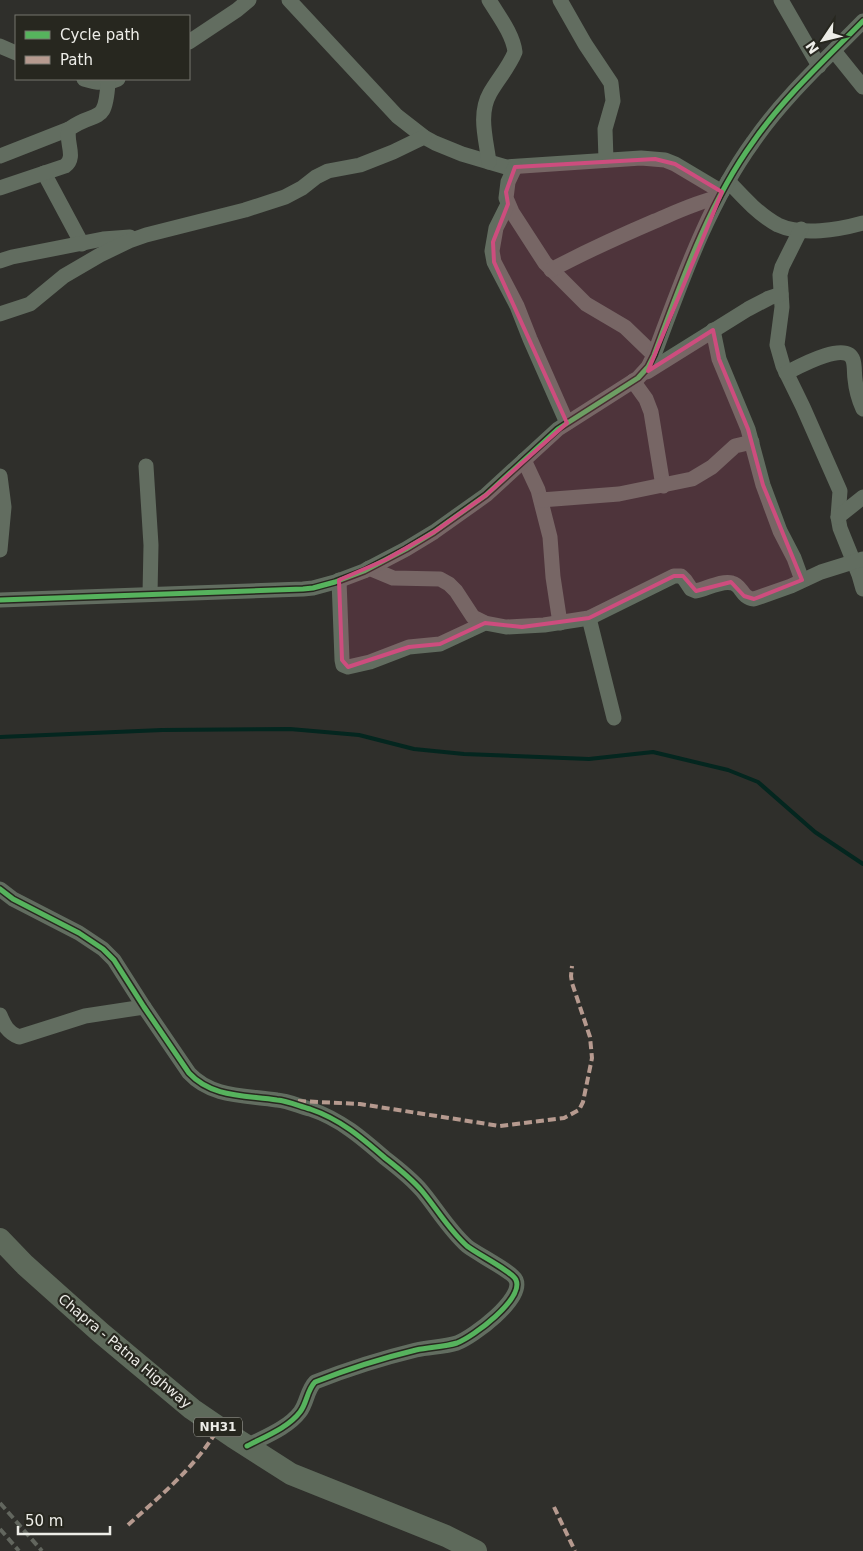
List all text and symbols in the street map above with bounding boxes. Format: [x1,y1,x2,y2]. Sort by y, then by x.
legend [15,15,190,80]
north arrow [798,15,848,65]
text: Cycle path [60,26,140,44]
text: N [802,38,822,57]
text: Path [60,51,93,69]
street label: Chapra - Patna Highway [55,1291,195,1411]
road number: NH31 [194,1418,242,1436]
scale bar [18,1504,110,1536]
text: 50 m [25,1512,63,1530]

